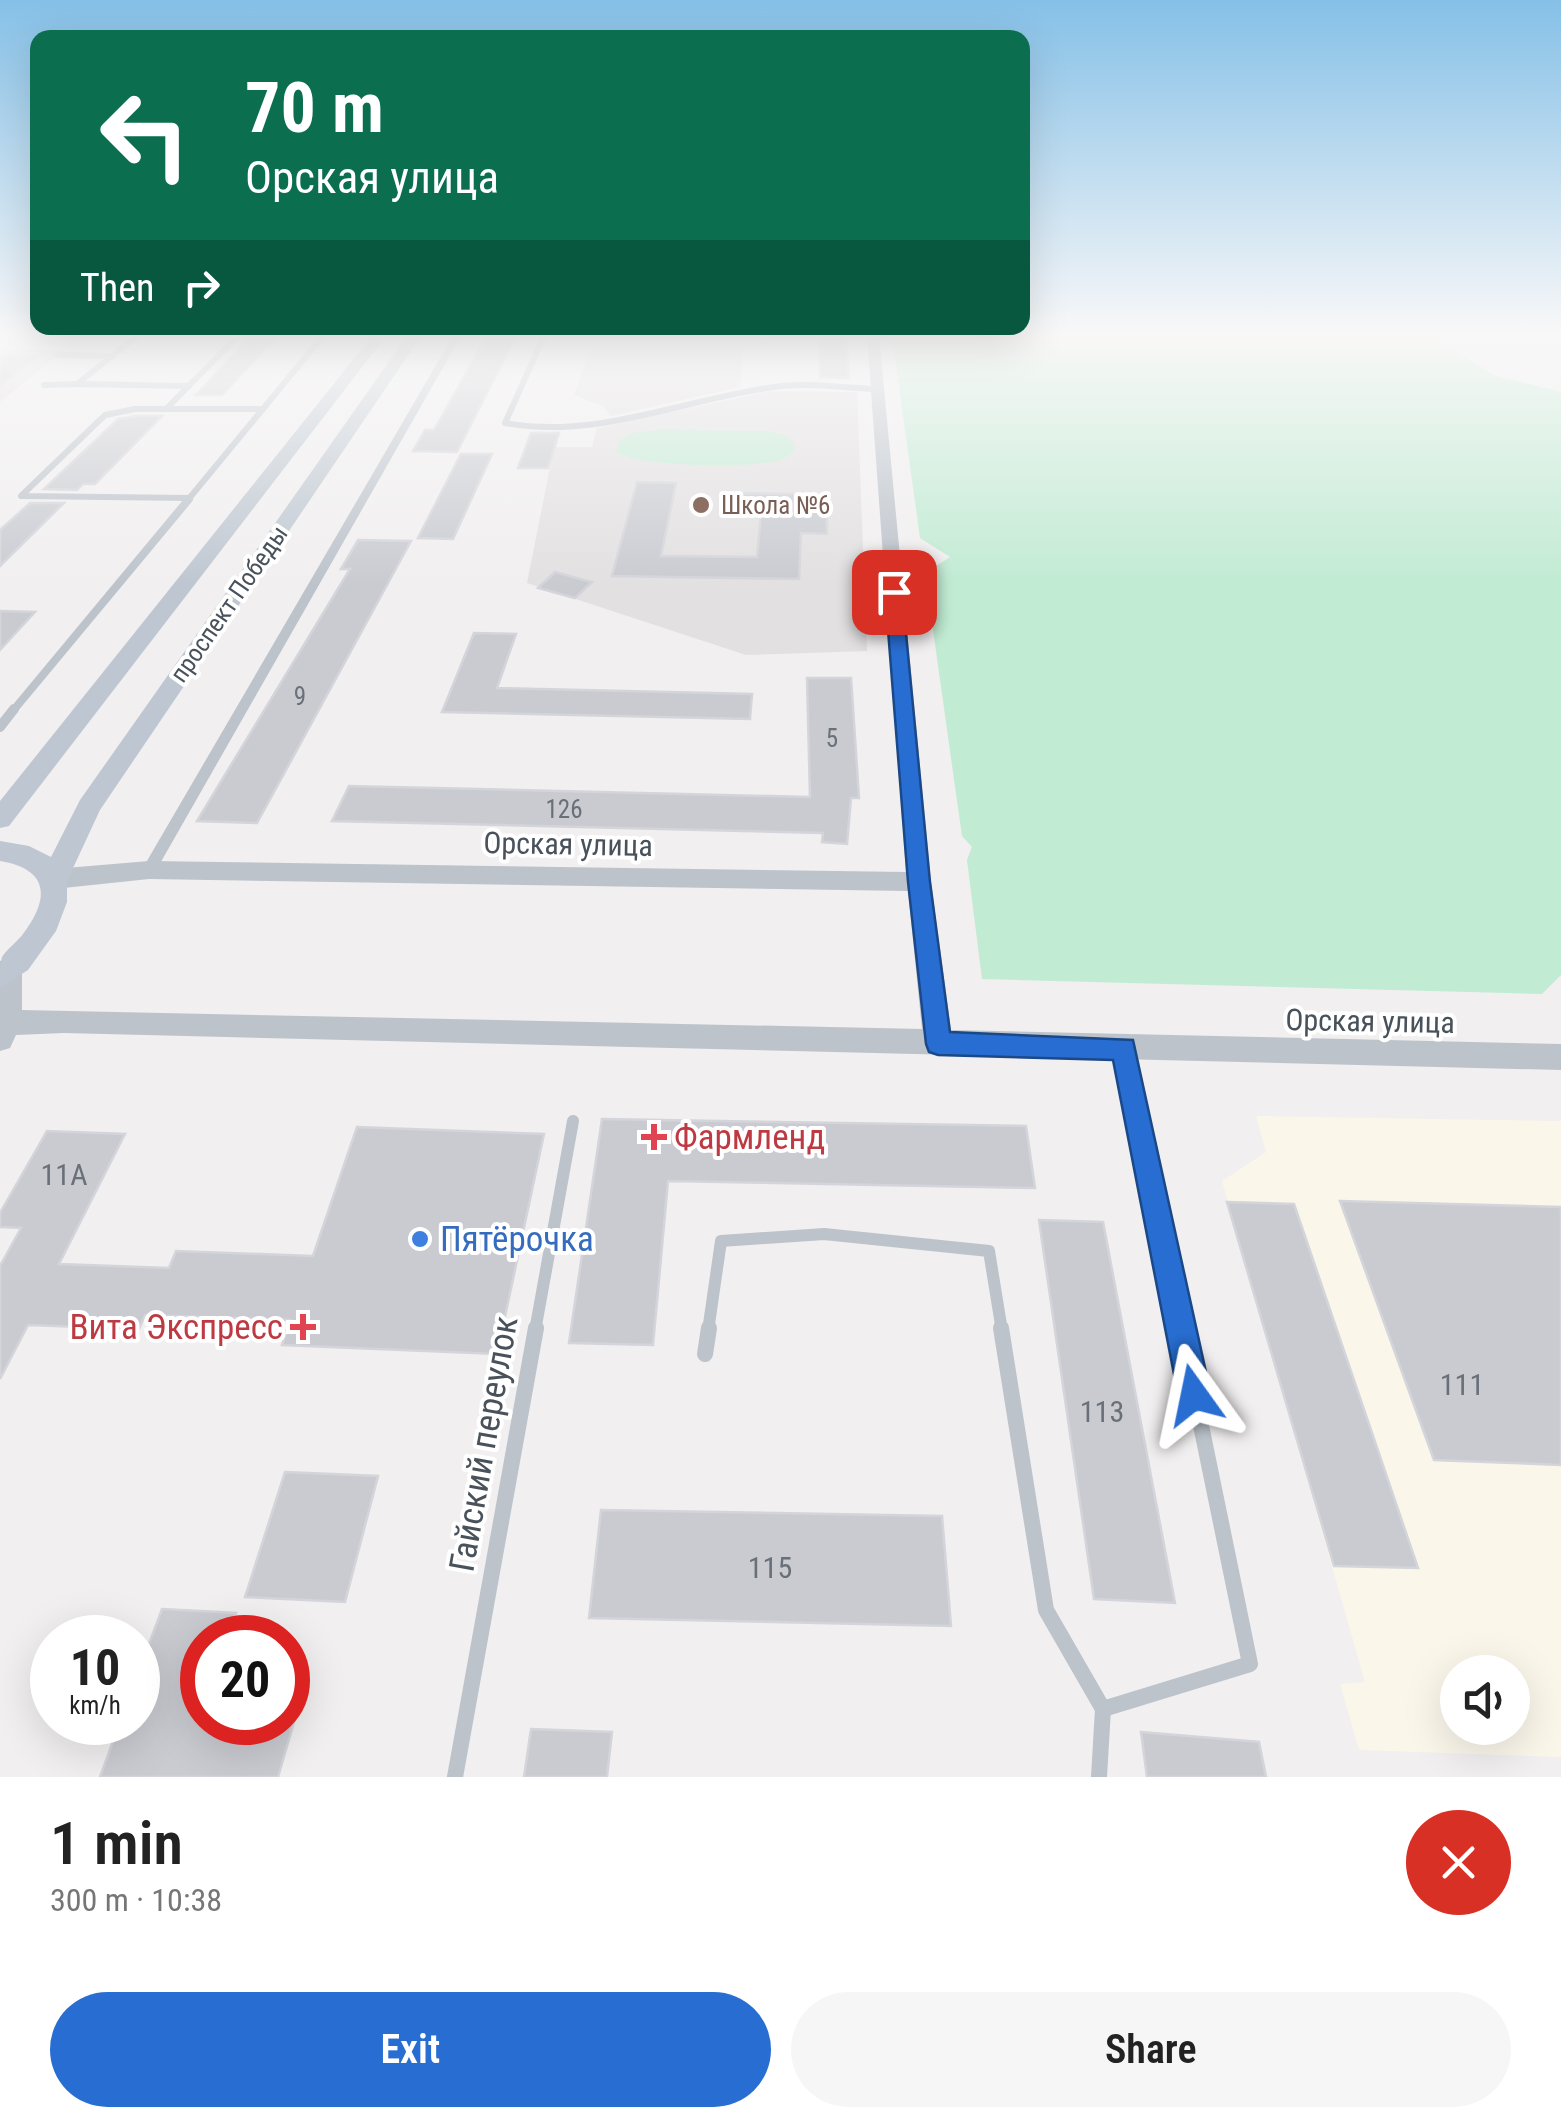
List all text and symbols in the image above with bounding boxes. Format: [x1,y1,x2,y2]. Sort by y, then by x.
text: 70 m [245,67,384,149]
icon: left [80,70,210,200]
text: Орская улица [245,151,499,204]
icon: right [174,260,229,315]
text: Then [80,266,154,310]
place label: Школа №6 [721,491,830,520]
marker: Школа №6 [690,494,712,516]
street label: проспект Победы [164,520,294,688]
pin [852,550,937,635]
icon: arrive [867,565,922,620]
house number: 9 [294,682,306,711]
house number: 5 [826,724,838,753]
house number: 126 [545,795,583,824]
street label: Орская улица [483,825,653,863]
street label: Орская улица [1285,1002,1455,1040]
place label: Фармленд [674,1117,825,1158]
marker: Фармленд [643,1126,665,1148]
house number: 11А [41,1157,87,1192]
place label: Пятёрочка [440,1219,594,1260]
marker: Пятёрочка [409,1228,431,1250]
place label: Вита Экспресс [69,1307,283,1348]
street label: Гайский переулок [441,1313,527,1575]
marker: Вита Экспресс [292,1316,314,1338]
position arrow [1142,1343,1246,1447]
house number: 111 [1440,1367,1484,1402]
house number: 113 [1080,1394,1124,1429]
house number: 115 [748,1550,792,1585]
speed limit sign: 20 [180,1615,310,1745]
text: 10 [70,1639,120,1697]
map controls [1440,1655,1530,1745]
button: sound [1440,1655,1530,1745]
text: km/h [69,1691,121,1720]
text: 1 min [50,1808,183,1879]
button: close [1406,1810,1511,1915]
text: 300 m · 10:38 [50,1881,222,1919]
button: Exit [50,1992,771,2107]
button: Share [791,1992,1511,2107]

